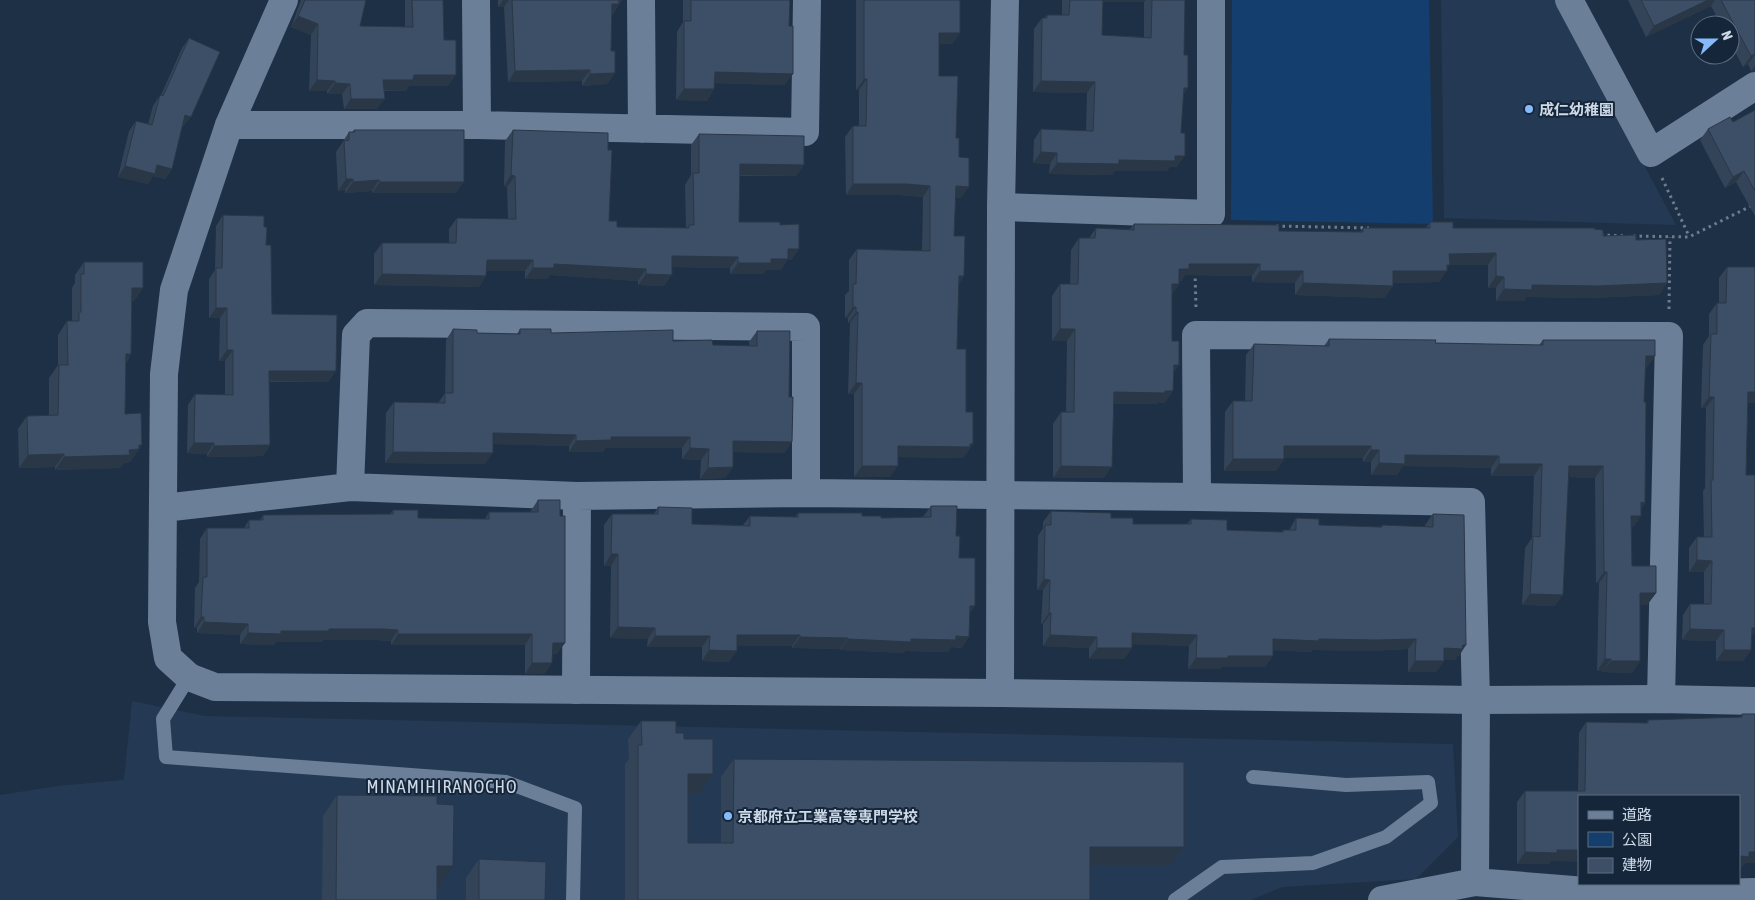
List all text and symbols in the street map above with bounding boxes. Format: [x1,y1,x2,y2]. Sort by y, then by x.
north arrow [1690,15,1740,65]
text: N [1718,29,1736,42]
place label: 成仁幼稚園 [1539,101,1614,118]
marker: 成仁幼稚園 [1523,103,1535,115]
district label: MINAMIHIRANOCHO [367,776,517,797]
legend [1578,795,1740,885]
text: 道路 [1622,806,1652,823]
place label: 京都府立工業高等専門学校 [738,808,918,825]
marker: 京都府立工業高等専門学校 [722,810,734,822]
text: 公園 [1622,831,1652,848]
text: 建物 [1622,856,1652,873]

